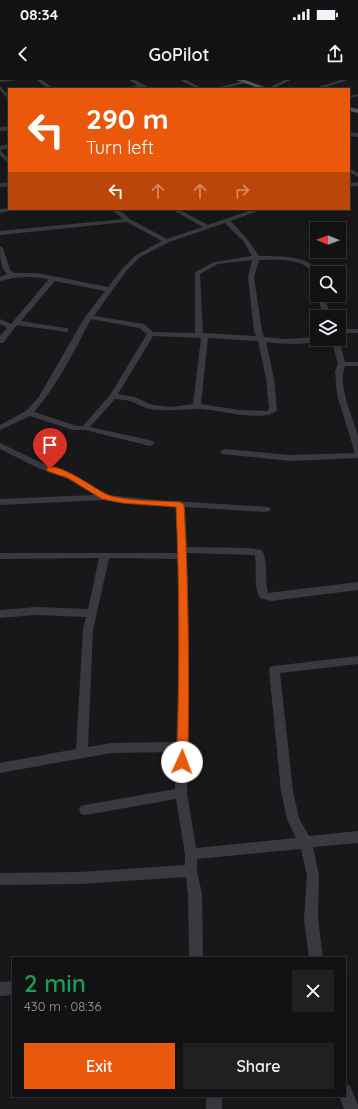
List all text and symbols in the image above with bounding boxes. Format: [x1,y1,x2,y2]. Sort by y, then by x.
text: 08:34 [20,5,58,24]
icon: back [12,43,34,65]
text: GoPilot [148,43,210,66]
icon: share [324,43,346,65]
text: 290 m [86,101,169,136]
icon: left [20,104,72,156]
text: Turn left [86,136,154,159]
icon: left [105,180,127,202]
icon: ahead [147,180,169,202]
icon: ahead [189,180,211,202]
icon: right [231,180,253,202]
north arrow [310,222,346,258]
map controls [310,222,346,346]
button: search [310,266,346,302]
button: layers [310,310,346,346]
pin [33,428,67,469]
icon: arrive [39,434,61,456]
position arrow [161,741,203,783]
text: 2 min [24,968,86,998]
button: close [292,970,334,1012]
text: 430 m · 08:36 [24,998,101,1014]
button: Exit [24,1043,175,1089]
button: Share [183,1043,334,1089]

